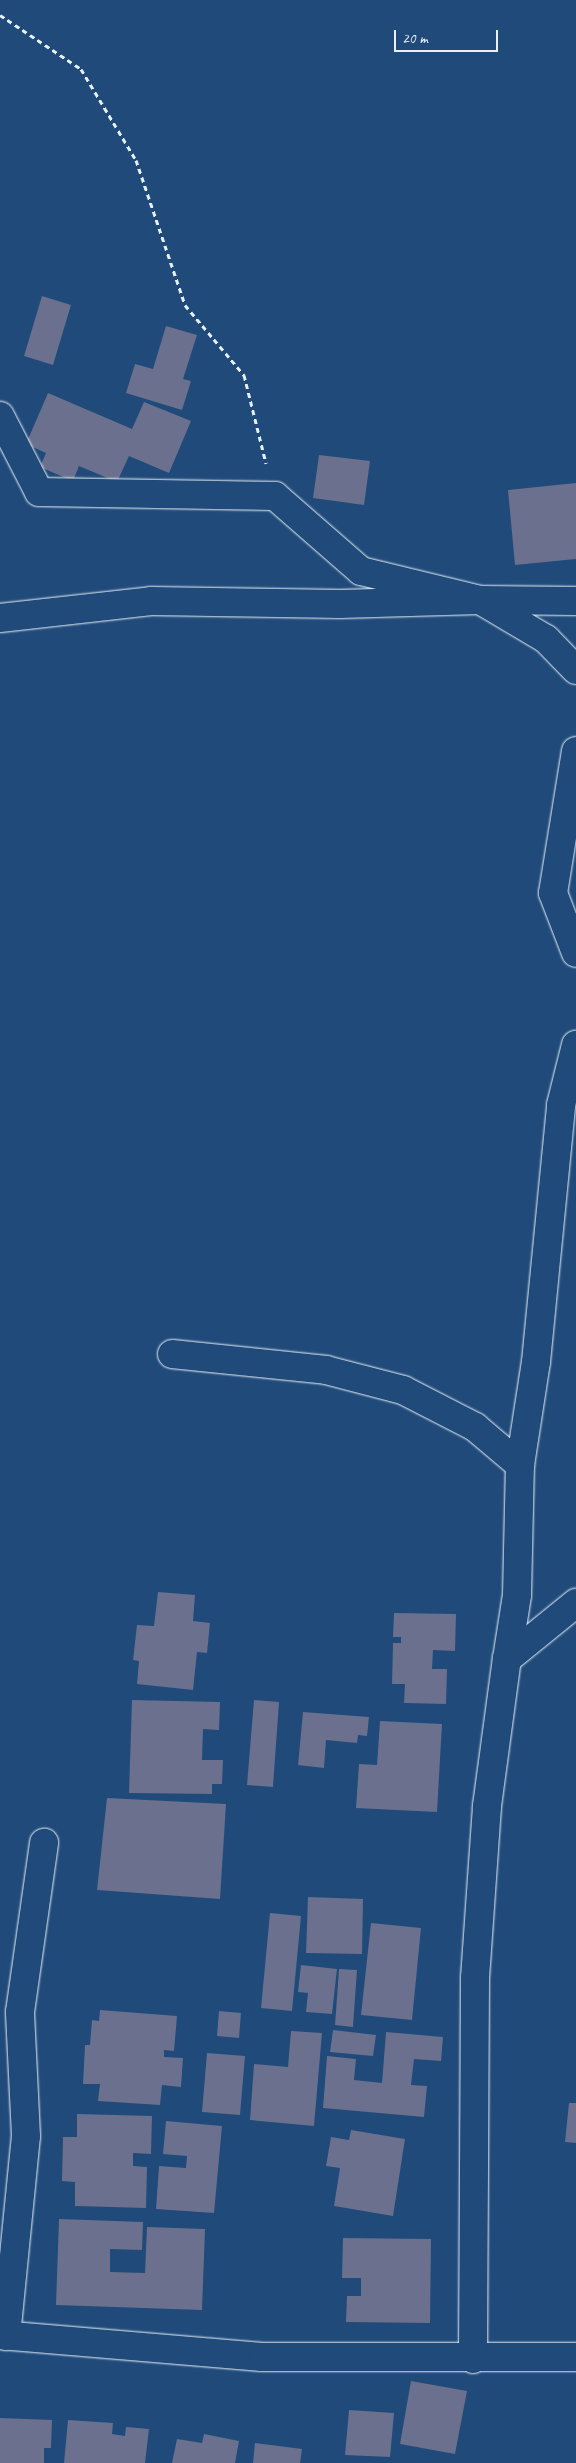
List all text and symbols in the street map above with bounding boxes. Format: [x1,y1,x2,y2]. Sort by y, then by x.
scale bar [396,20,500,52]
text: 20 m [402,29,428,48]

